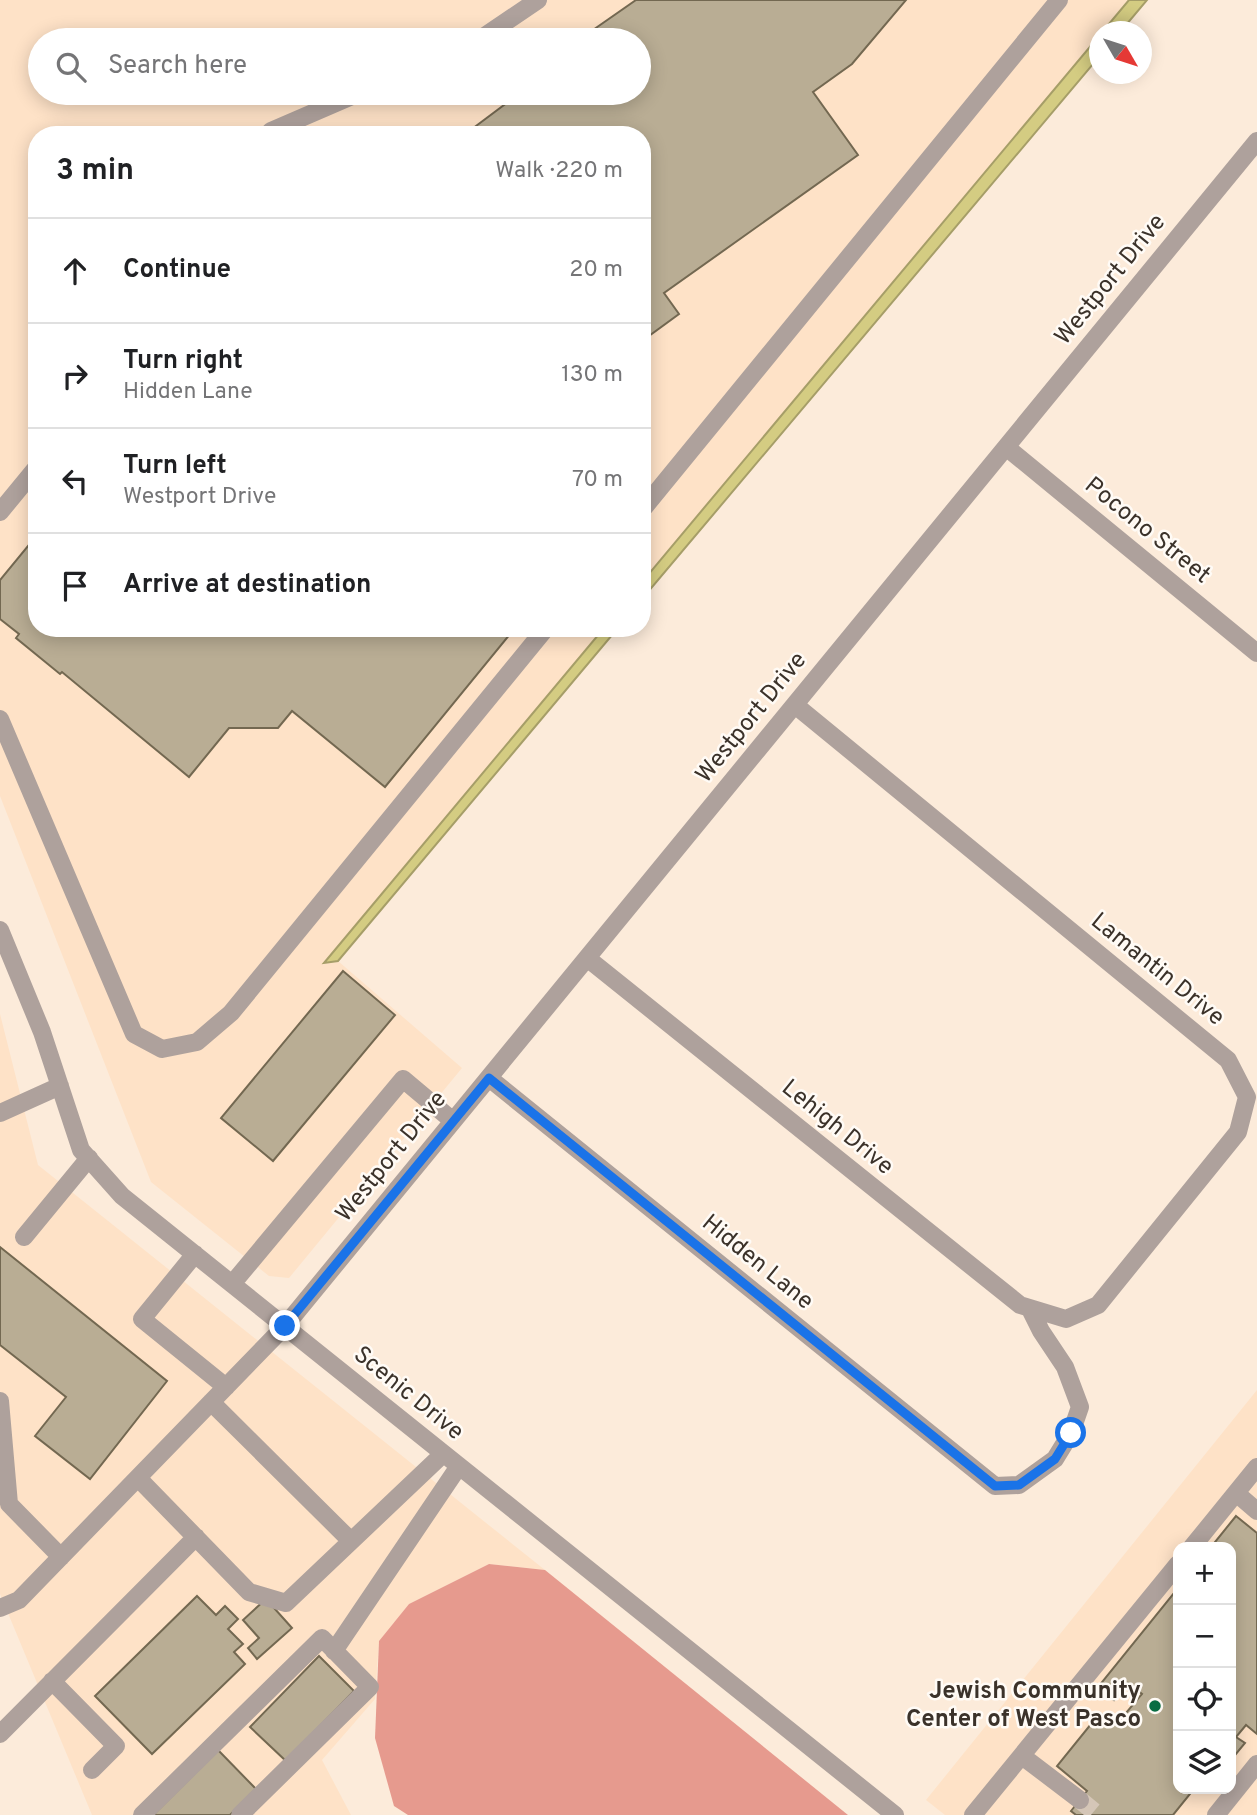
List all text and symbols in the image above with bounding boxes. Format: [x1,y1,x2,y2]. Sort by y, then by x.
north arrow [1089,21,1152,84]
search box [28,28,651,105]
icon: search [52,48,90,86]
text: Search here [108,50,247,83]
text: 3 min [56,153,134,190]
text: Walk · 220 m [495,157,623,186]
street label: Westport Drive [1049,208,1173,352]
icon: ahead [56,252,94,290]
text: Continue [123,254,231,287]
text: 20 m [569,256,623,285]
text: Turn right [123,345,243,378]
icon: right [56,357,94,395]
text: 130 m [561,361,623,390]
text: Hidden Lane [123,378,253,407]
text: Turn left [123,450,227,483]
icon: left [56,462,94,500]
text: 70 m [572,466,623,495]
street label: Pocono Street [1078,471,1216,591]
text: Westport Drive [123,483,276,512]
icon: arrive [56,567,94,605]
text: Arrive at destination [123,569,371,602]
street label: Westport Drive [690,646,814,790]
street label: Lamantin Drive [1084,907,1230,1033]
street label: Lehigh Drive [775,1074,899,1182]
street label: Westport Drive [330,1085,454,1229]
street label: Hidden Lane [695,1209,819,1317]
route end [269,1310,300,1341]
street label: Scenic Drive [347,1340,469,1448]
route start [1055,1417,1086,1448]
map controls [1173,1542,1236,1794]
button: + [1173,1542,1236,1605]
button: − [1173,1605,1236,1668]
button: locate [1173,1668,1236,1731]
place label: Jewish Community Center of West Pasco [906,1677,1141,1735]
marker: Jewish Community Center of West Pasco [1147,1698,1163,1714]
button: layers [1173,1731,1236,1794]

